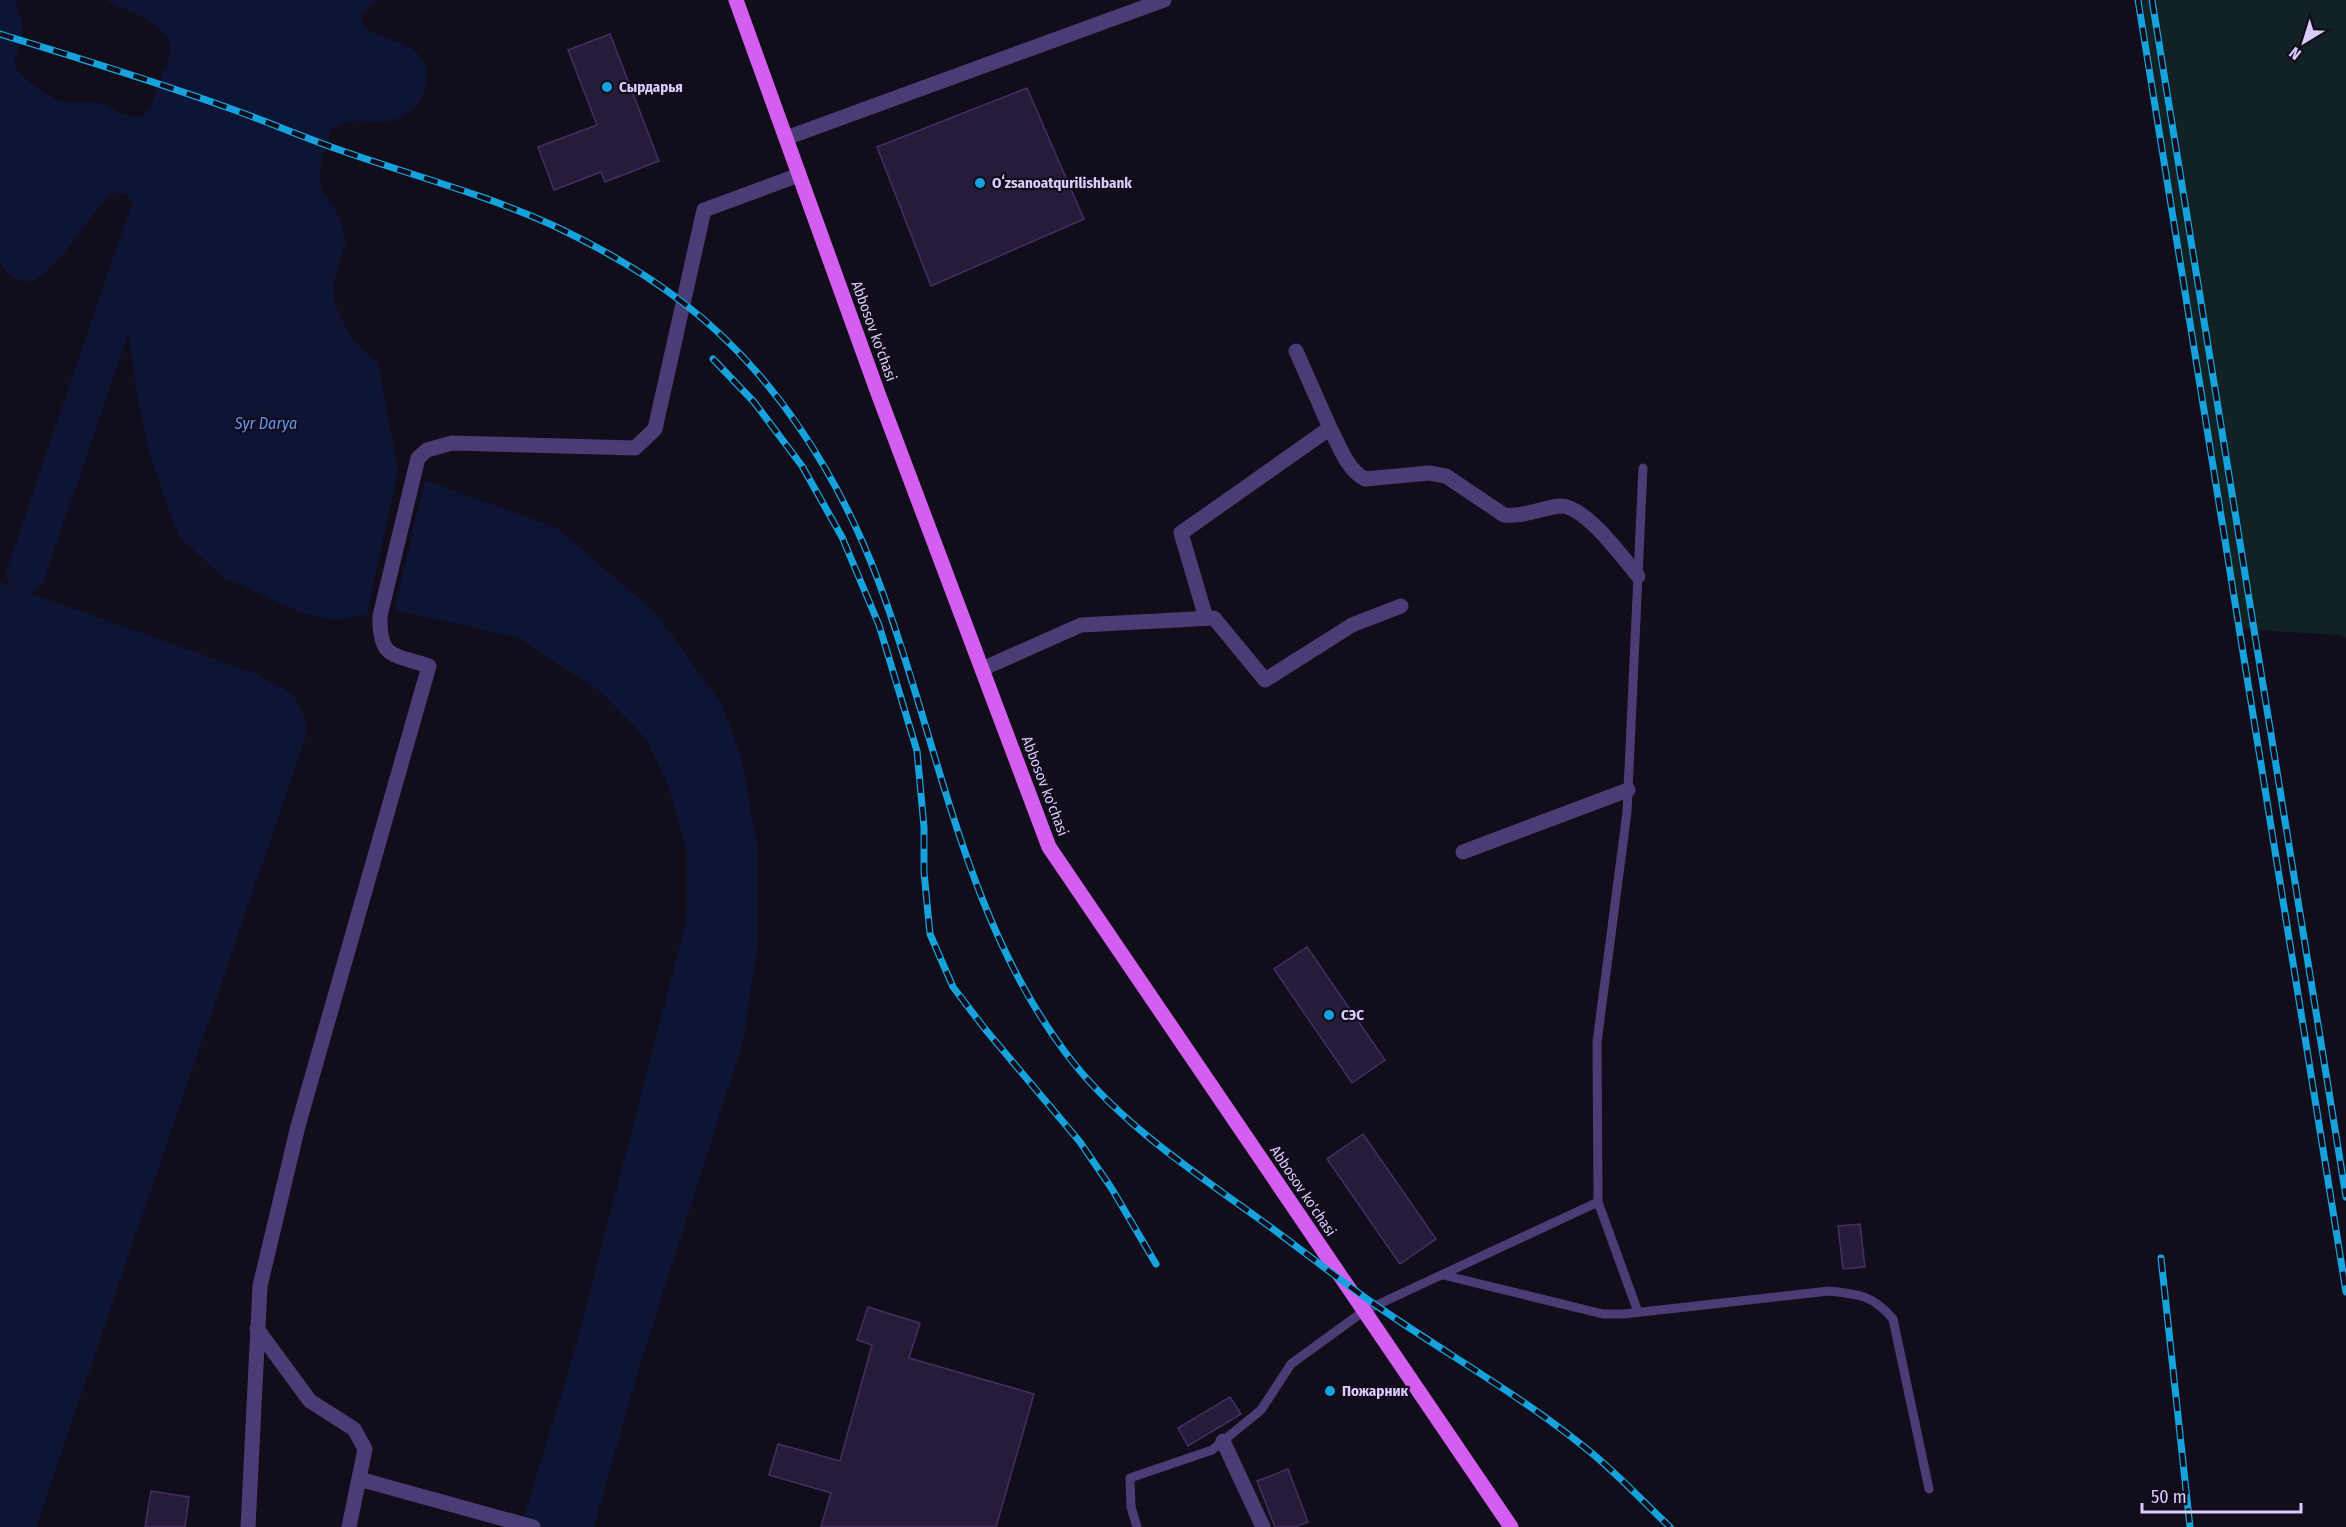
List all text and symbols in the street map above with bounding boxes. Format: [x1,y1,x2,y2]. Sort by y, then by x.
north arrow [2274,12,2334,72]
text: N [2285,43,2305,64]
place label: Сырдарья [619,78,683,96]
marker: Сырдарья [600,80,614,94]
place label: Oʻzsanoatqurilishbank [992,174,1132,192]
marker: Oʻzsanoatqurilishbank [973,176,987,190]
street label: Abbosov ko'chasi [848,278,900,384]
water label: Syr Darya [234,414,297,433]
street label: Abbosov ko'chasi [1018,734,1072,838]
place label: СЭС [1341,1006,1364,1024]
marker: СЭС [1322,1008,1336,1022]
street label: Abbosov ko'chasi [1266,1142,1340,1240]
place label: Пожарник [1342,1382,1408,1400]
marker: Пожарник [1323,1384,1337,1398]
scale bar [2142,1476,2301,1514]
text: 50 m [2151,1486,2187,1508]

